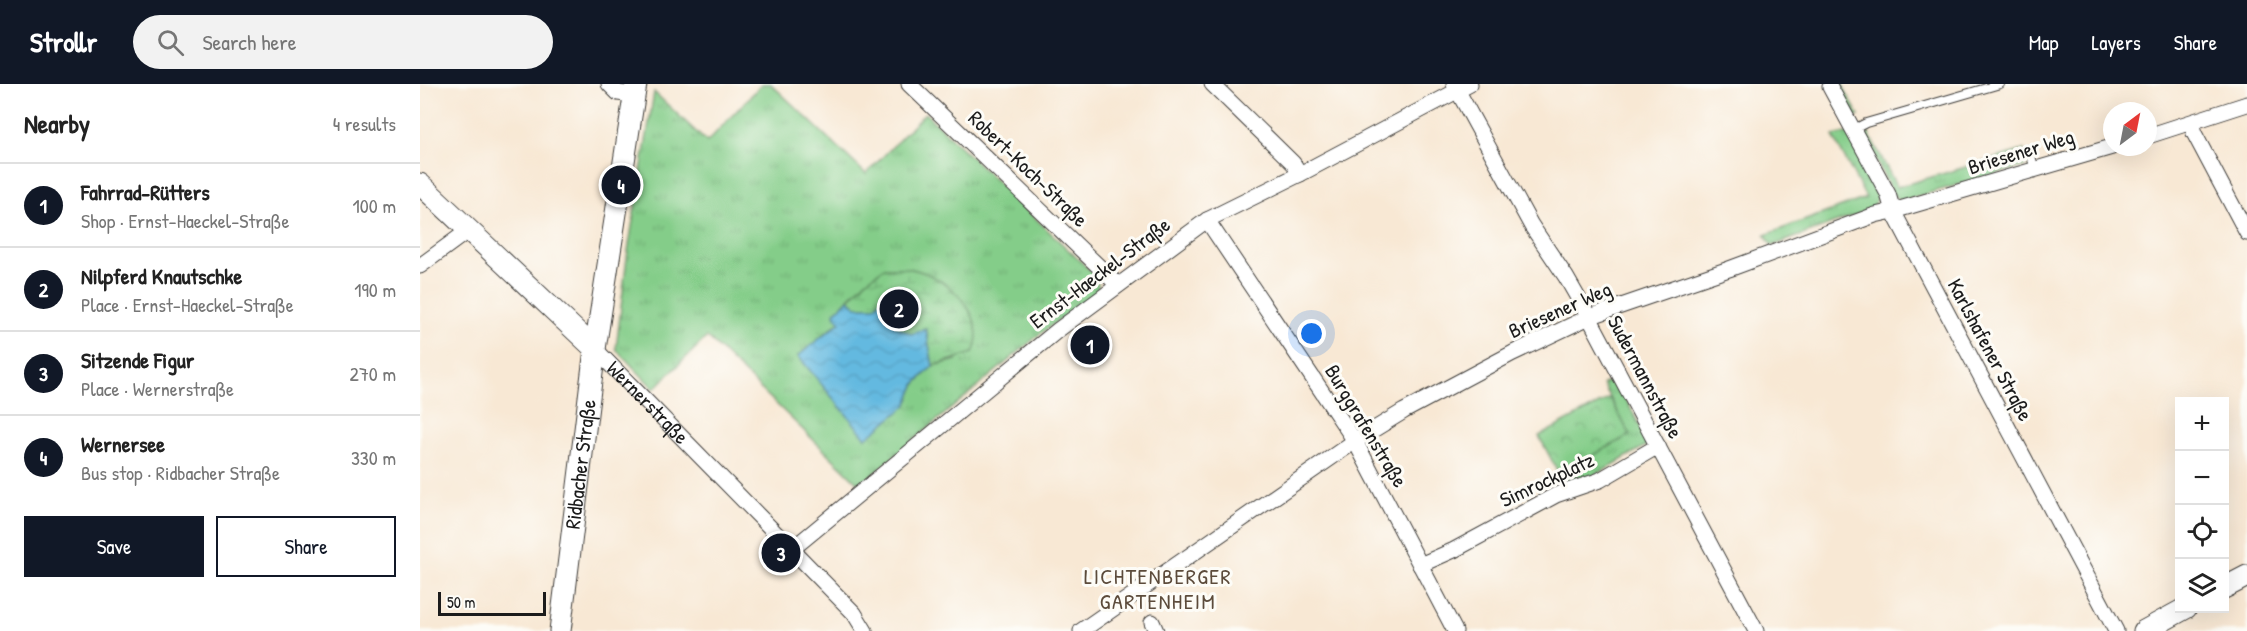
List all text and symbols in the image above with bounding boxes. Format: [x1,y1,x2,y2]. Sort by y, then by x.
search box [133,15,553,69]
text: Strollr [30,23,97,61]
icon: search [154,26,187,59]
text: Search here [202,27,296,57]
text: Map [2029,28,2058,57]
text: Layers [2091,28,2141,57]
text: Share [2174,28,2217,57]
north arrow [2103,102,2157,156]
street label: Robert-Koch-Straße [962,104,1095,233]
text: Nearby [24,106,90,141]
text: 4 results [333,110,396,137]
street label: Briesener Weg [1964,122,2078,181]
pin: 4 [602,162,640,208]
text: Fahrrad-Rütters [81,177,210,207]
text: 1 [40,192,47,219]
text: 100 m [353,192,396,219]
text: Shop · Ernst-Haeckel-Straße [81,207,289,234]
street label: Ernst-Haeckel-Straße [1023,210,1176,335]
text: Nilpferd Knautschke [81,261,242,291]
street label: Karlshafener Straße [1941,273,2040,426]
street label: Briesener Weg [1504,274,1616,345]
text: 2 [39,276,48,303]
text: 190 m [354,276,396,303]
pin: 2 [880,286,918,332]
text: Place · Ernst-Haeckel-Straße [81,291,294,318]
street label: Sudermannstraße [1601,310,1690,443]
your location [1297,319,1326,348]
pin: 1 [1070,322,1110,368]
text: Sitzende Figur [81,345,194,375]
street label: Wernerstraße [600,354,696,450]
street label: Burggrafenstraße [1318,359,1415,493]
text: 3 [39,360,48,387]
text: 270 m [350,360,396,387]
text: Place · Wernerstraße [81,375,234,402]
map controls [2175,397,2229,613]
button: + [2175,397,2229,451]
street label: Ridbacher Straße [558,398,603,531]
text: Wernersee [81,429,165,459]
text: 4 [40,444,47,471]
text: 330 m [351,444,396,471]
street label: Simrockplatz [1495,445,1599,514]
button: − [2175,451,2229,505]
text: Bus stop · Ridbacher Straße [81,459,280,486]
button: locate [2175,505,2229,559]
button: Save [24,516,204,577]
button: Share [216,516,396,577]
pin: 3 [762,530,800,576]
button: layers [2175,559,2229,613]
district label: LICHTENBERGER GARTENHEIM [1084,561,1232,616]
scale bar [438,589,546,616]
text: 50 m [447,591,476,613]

